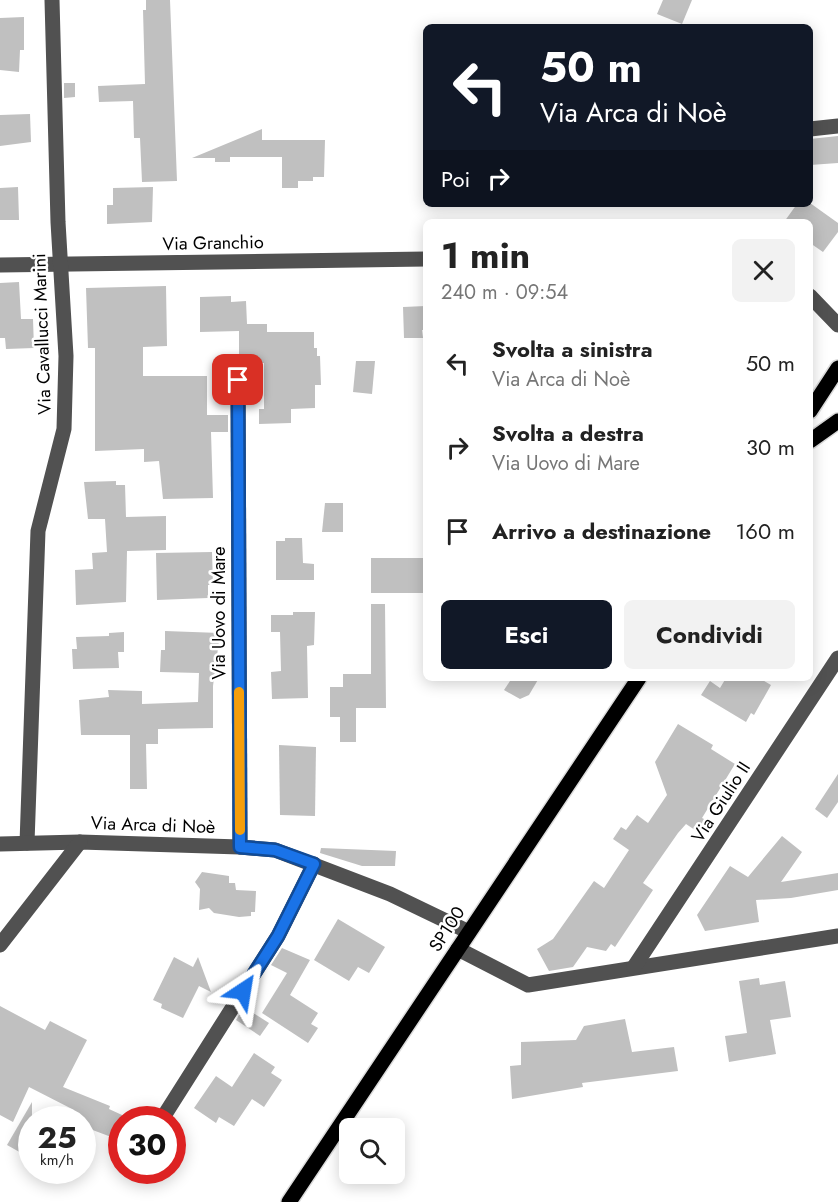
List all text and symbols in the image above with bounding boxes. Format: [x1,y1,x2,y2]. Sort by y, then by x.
text: 50 m [540,37,642,98]
icon: left [441,48,519,126]
text: Via Arca di Noè [540,93,727,132]
icon: right [482,162,515,195]
text: Poi [441,163,470,195]
street label: Via Granchio [162,229,264,257]
text: 1 min [441,229,530,281]
button: close [732,239,795,302]
street label: Via Cavallucci Marini [26,253,58,415]
text: 240 m · 09:54 [441,278,568,307]
text: Svolta a sinistra [492,333,653,365]
icon: left [441,347,474,380]
text: 50 m [746,347,795,379]
pin [212,354,263,405]
icon: arrive [221,363,254,396]
text: Via Arca di Noè [492,365,630,394]
text: Svolta a destra [492,417,644,449]
icon: right [441,431,474,464]
text: 30 m [746,431,795,463]
text: Via Uovo di Mare [492,449,640,478]
icon: arrive [441,515,474,548]
text: Arrivo a destinazione [492,515,711,547]
text: 160 m [735,515,795,547]
street label: Via Uovo di Mare [206,546,232,680]
button: Esci [441,600,612,669]
button: Condividi [624,600,795,669]
street label: Via Giulio II [685,757,757,847]
street label: Via Arca di Noè [90,810,216,840]
street label: SP100 [423,901,471,957]
position arrow [211,959,275,1023]
speed limit sign: 30 [108,1106,186,1184]
text: 25 [37,1116,77,1159]
map controls [339,1118,405,1184]
button: search [339,1118,405,1184]
text: km/h [40,1149,74,1171]

